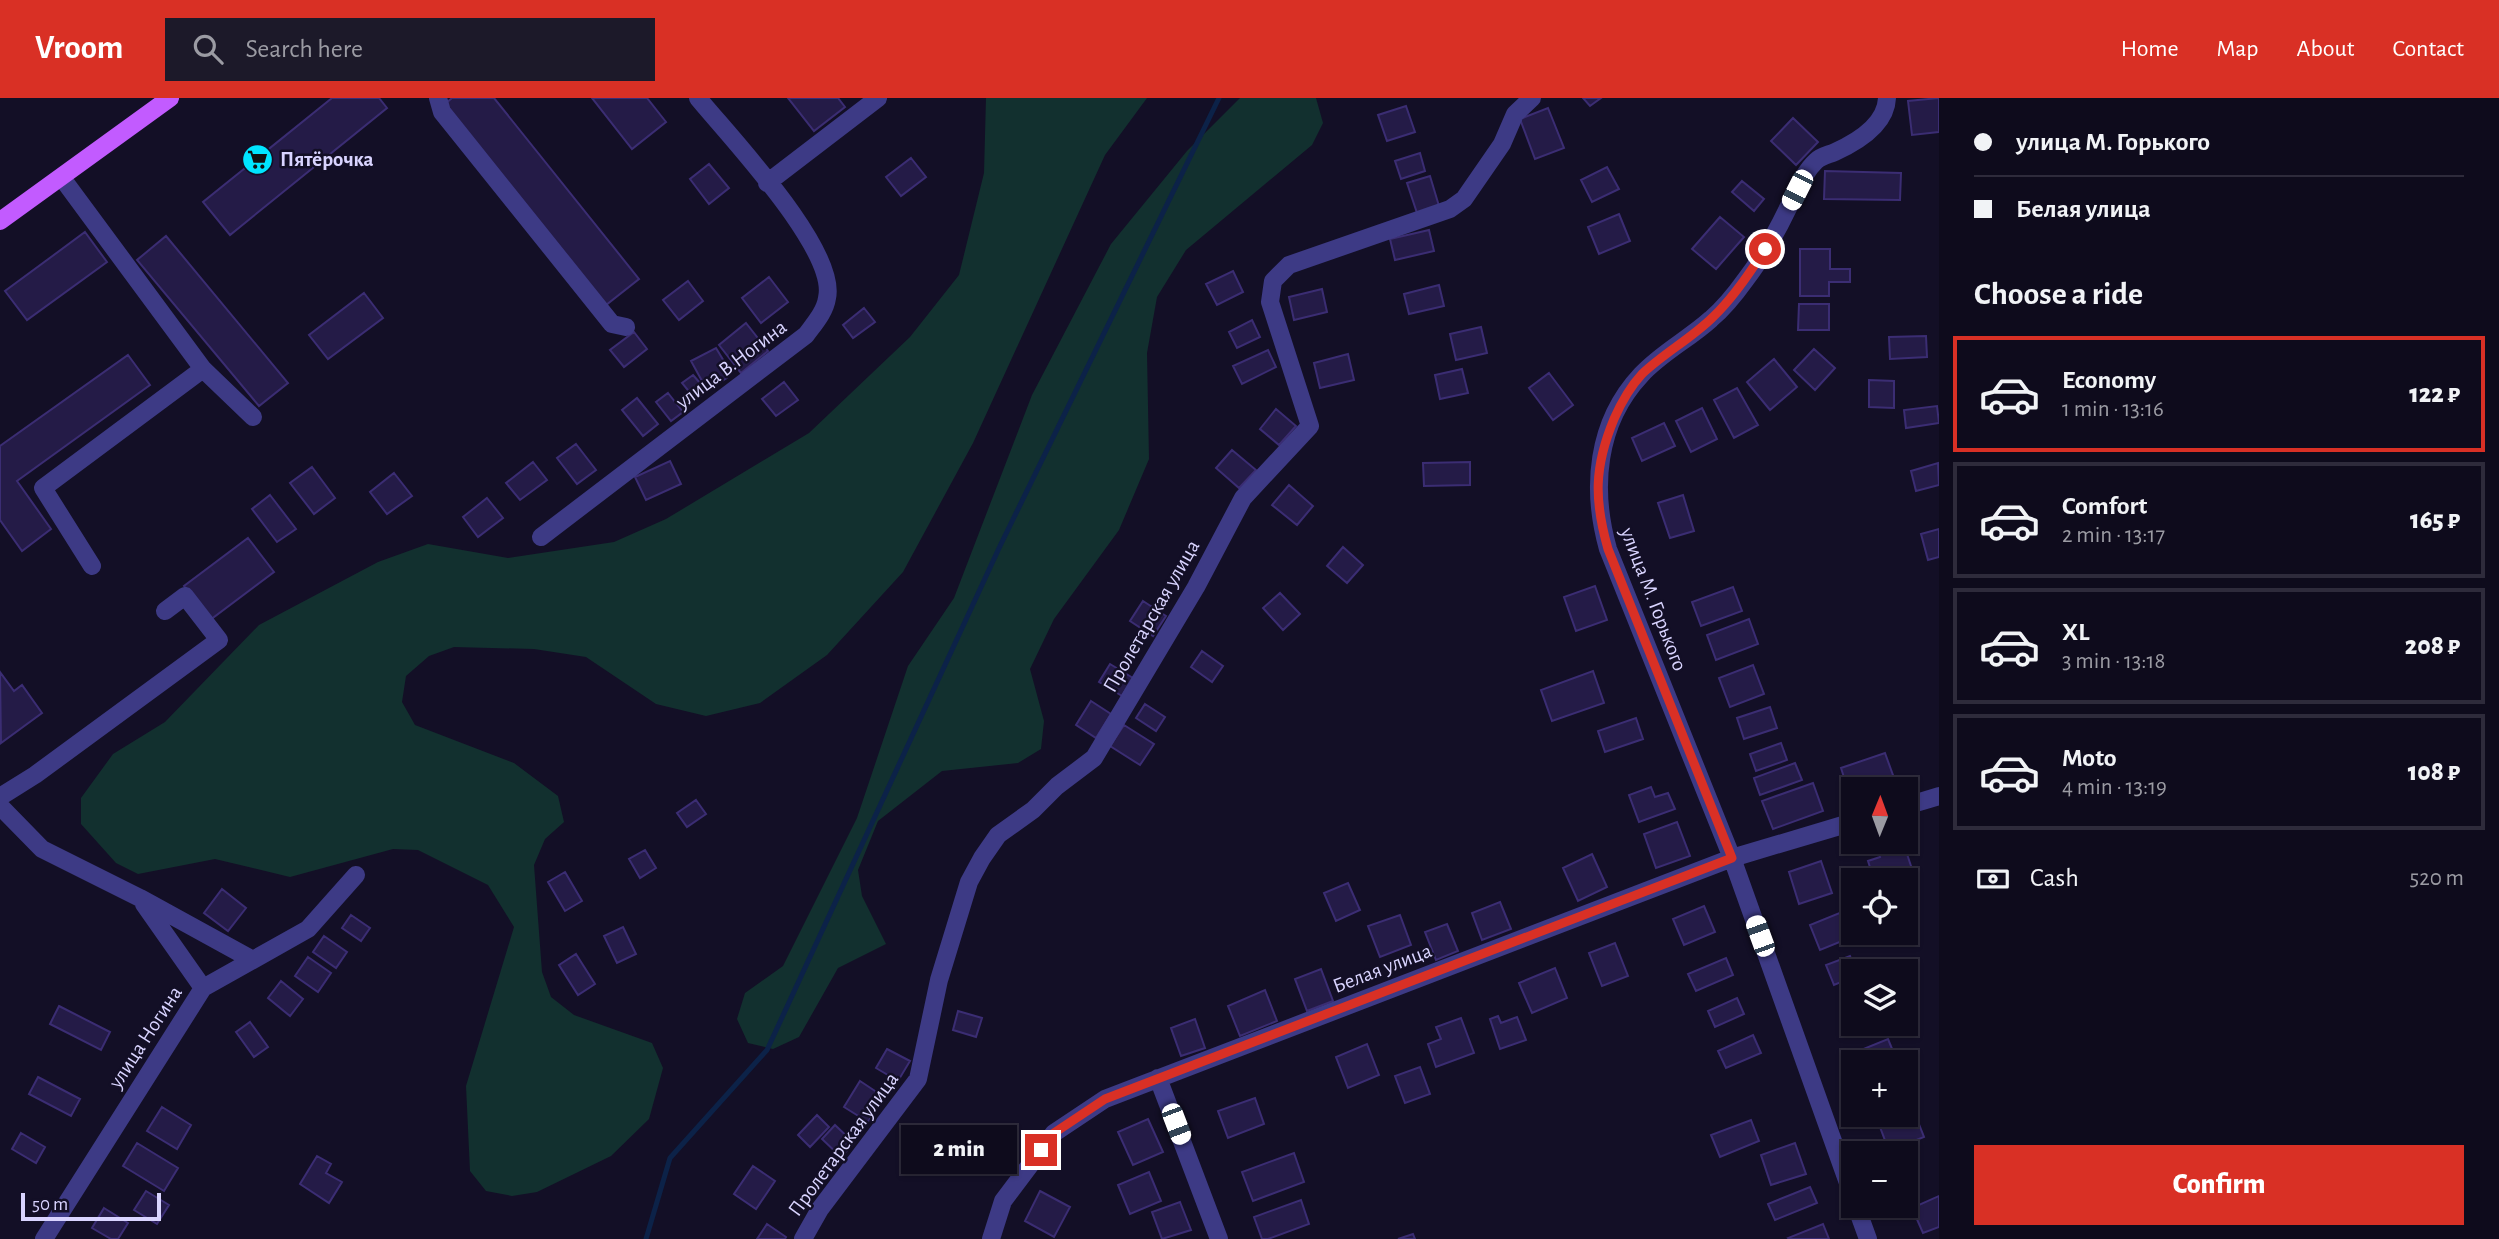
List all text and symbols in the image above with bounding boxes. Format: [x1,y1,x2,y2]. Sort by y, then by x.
search box [165,18,655,81]
icon: search [189,30,227,68]
text: Vroom [35,32,123,65]
text: Search here [245,36,363,62]
text: Home [2121,37,2179,61]
text: Map [2217,37,2259,61]
text: About [2297,37,2354,61]
text: Contact [2392,37,2464,61]
text: улица М. Горького [2016,129,2210,155]
supermarket icon: Пятёрочка [240,142,274,176]
place label: Пятёрочка [280,149,374,170]
car [1779,167,1816,213]
text: Белая улица [2016,196,2151,222]
route start [1749,233,1781,265]
text: Choose a ride [1974,278,2143,310]
street label: улица В.Ногина [671,316,791,413]
icon: car [1978,363,2041,426]
text: Economy [2062,367,2156,393]
text: 122 ₽ [2409,381,2460,407]
text: 1 min · 13:16 [2062,398,2164,421]
icon: car [1978,489,2041,552]
text: Comfort [2062,493,2147,519]
text: 165 ₽ [2410,507,2460,533]
street label: улица М. Горького [1616,524,1690,674]
text: 2 min · 13:17 [2062,524,2165,547]
street label: Пролетарская улица [1099,536,1204,696]
icon: car [1978,615,2041,678]
text: XL [2062,619,2089,645]
text: 208 ₽ [2405,633,2460,659]
text: 3 min · 13:18 [2062,650,2165,673]
icon: car [1978,741,2041,804]
text: Moto [2062,745,2117,771]
text: 108 ₽ [2408,759,2460,785]
text: 4 min · 13:19 [2062,776,2167,799]
north arrow [1841,777,1918,854]
map controls [1841,777,1918,1218]
icon: cash [1974,860,2012,898]
text: Cash [2030,865,2079,891]
text: 520 m [2410,867,2464,890]
button: locate [1841,868,1918,945]
car [1743,913,1778,959]
street label: Белая улица [1330,940,1435,997]
button: layers [1841,959,1918,1036]
street label: улица Ногина [104,982,186,1093]
button: + [1841,1050,1918,1127]
street label: Пролетарская улица [784,1068,903,1220]
car [1159,1101,1194,1147]
callout: 2 min [901,1126,1016,1174]
route end [1025,1134,1057,1166]
text: 2 min [933,1138,985,1161]
button: − [1841,1141,1918,1218]
button: Confirm [1974,1145,2464,1225]
scale bar [21,1190,161,1222]
text: 50 m [32,1195,68,1214]

